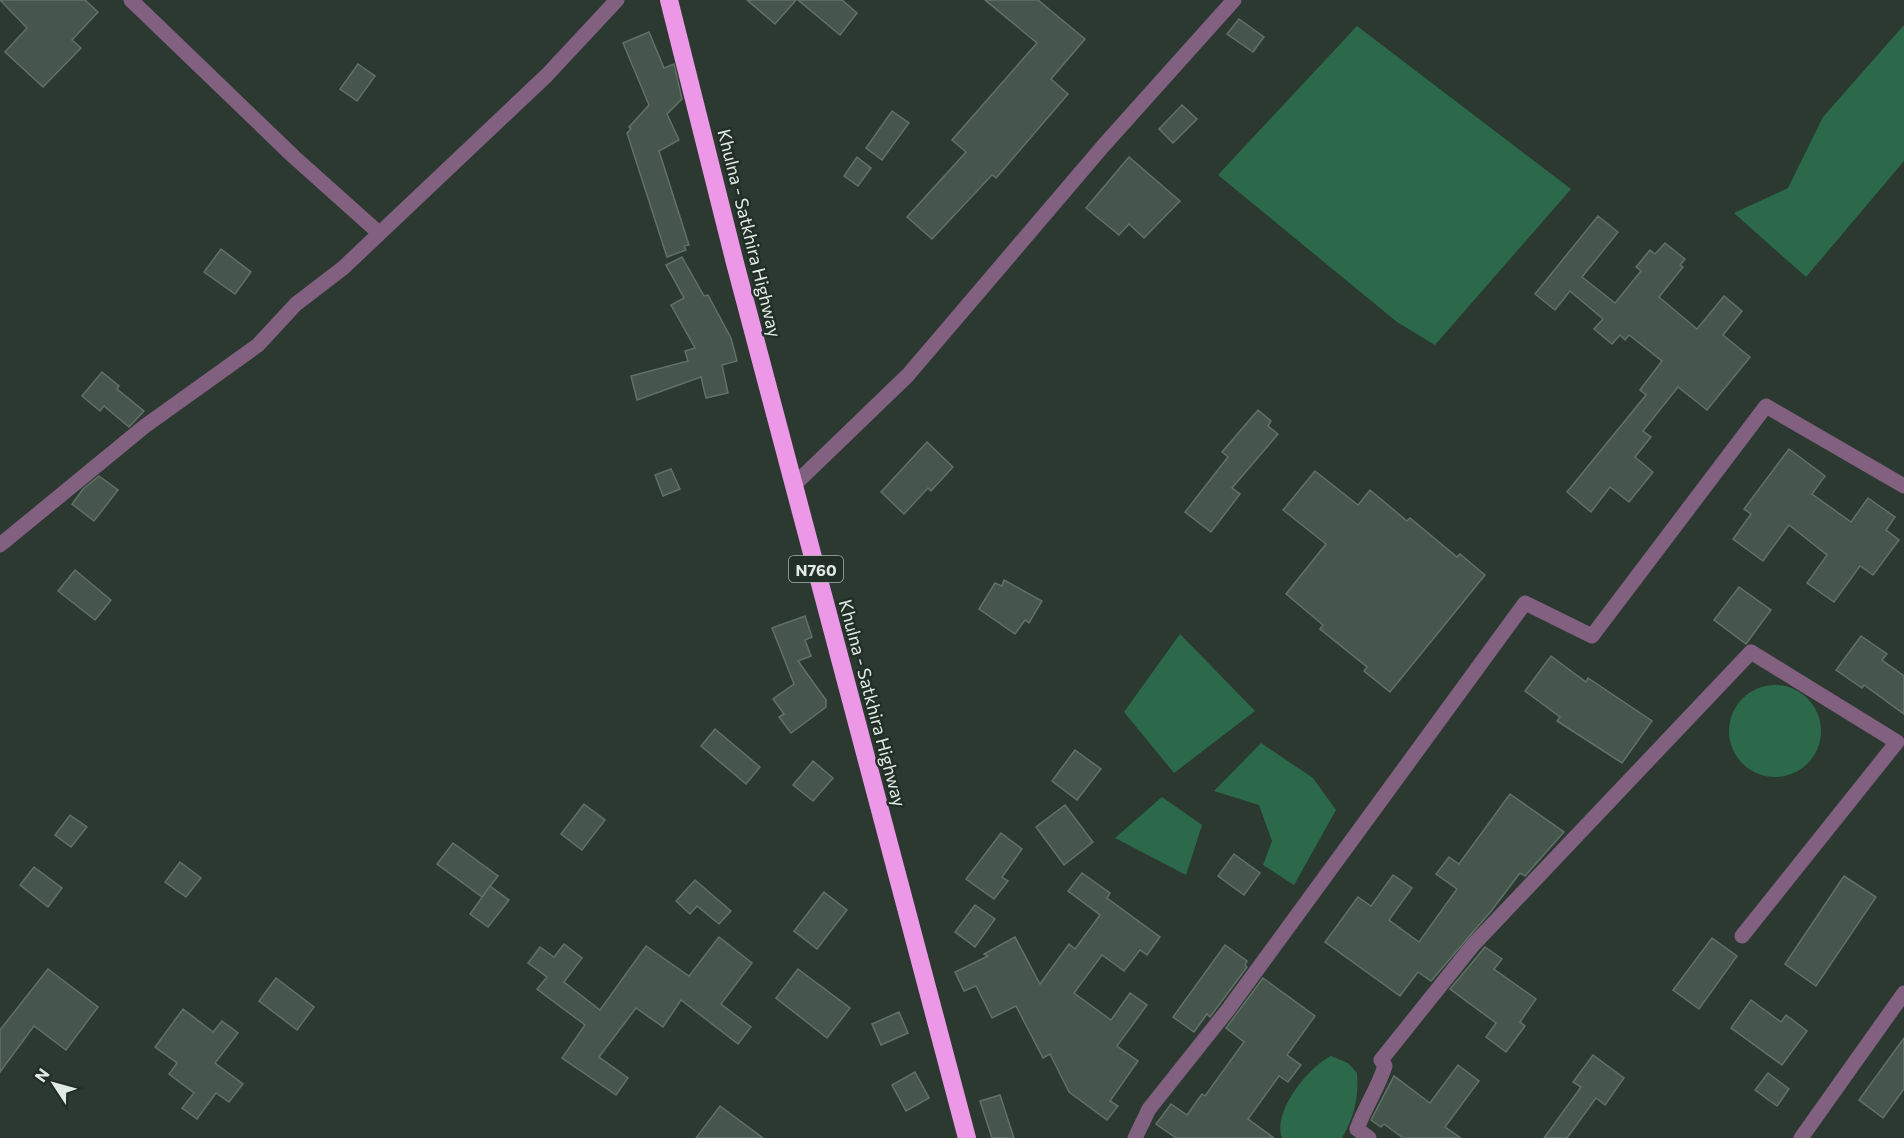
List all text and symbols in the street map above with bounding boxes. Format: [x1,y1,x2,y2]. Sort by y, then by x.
street label: Khulna - Satkhira Highway [713,127,787,339]
road number: N760 [789,556,843,582]
street label: Khulna - Satkhira Highway [835,597,911,809]
north arrow [24,1054,84,1114]
text: N [30,1064,53,1085]

